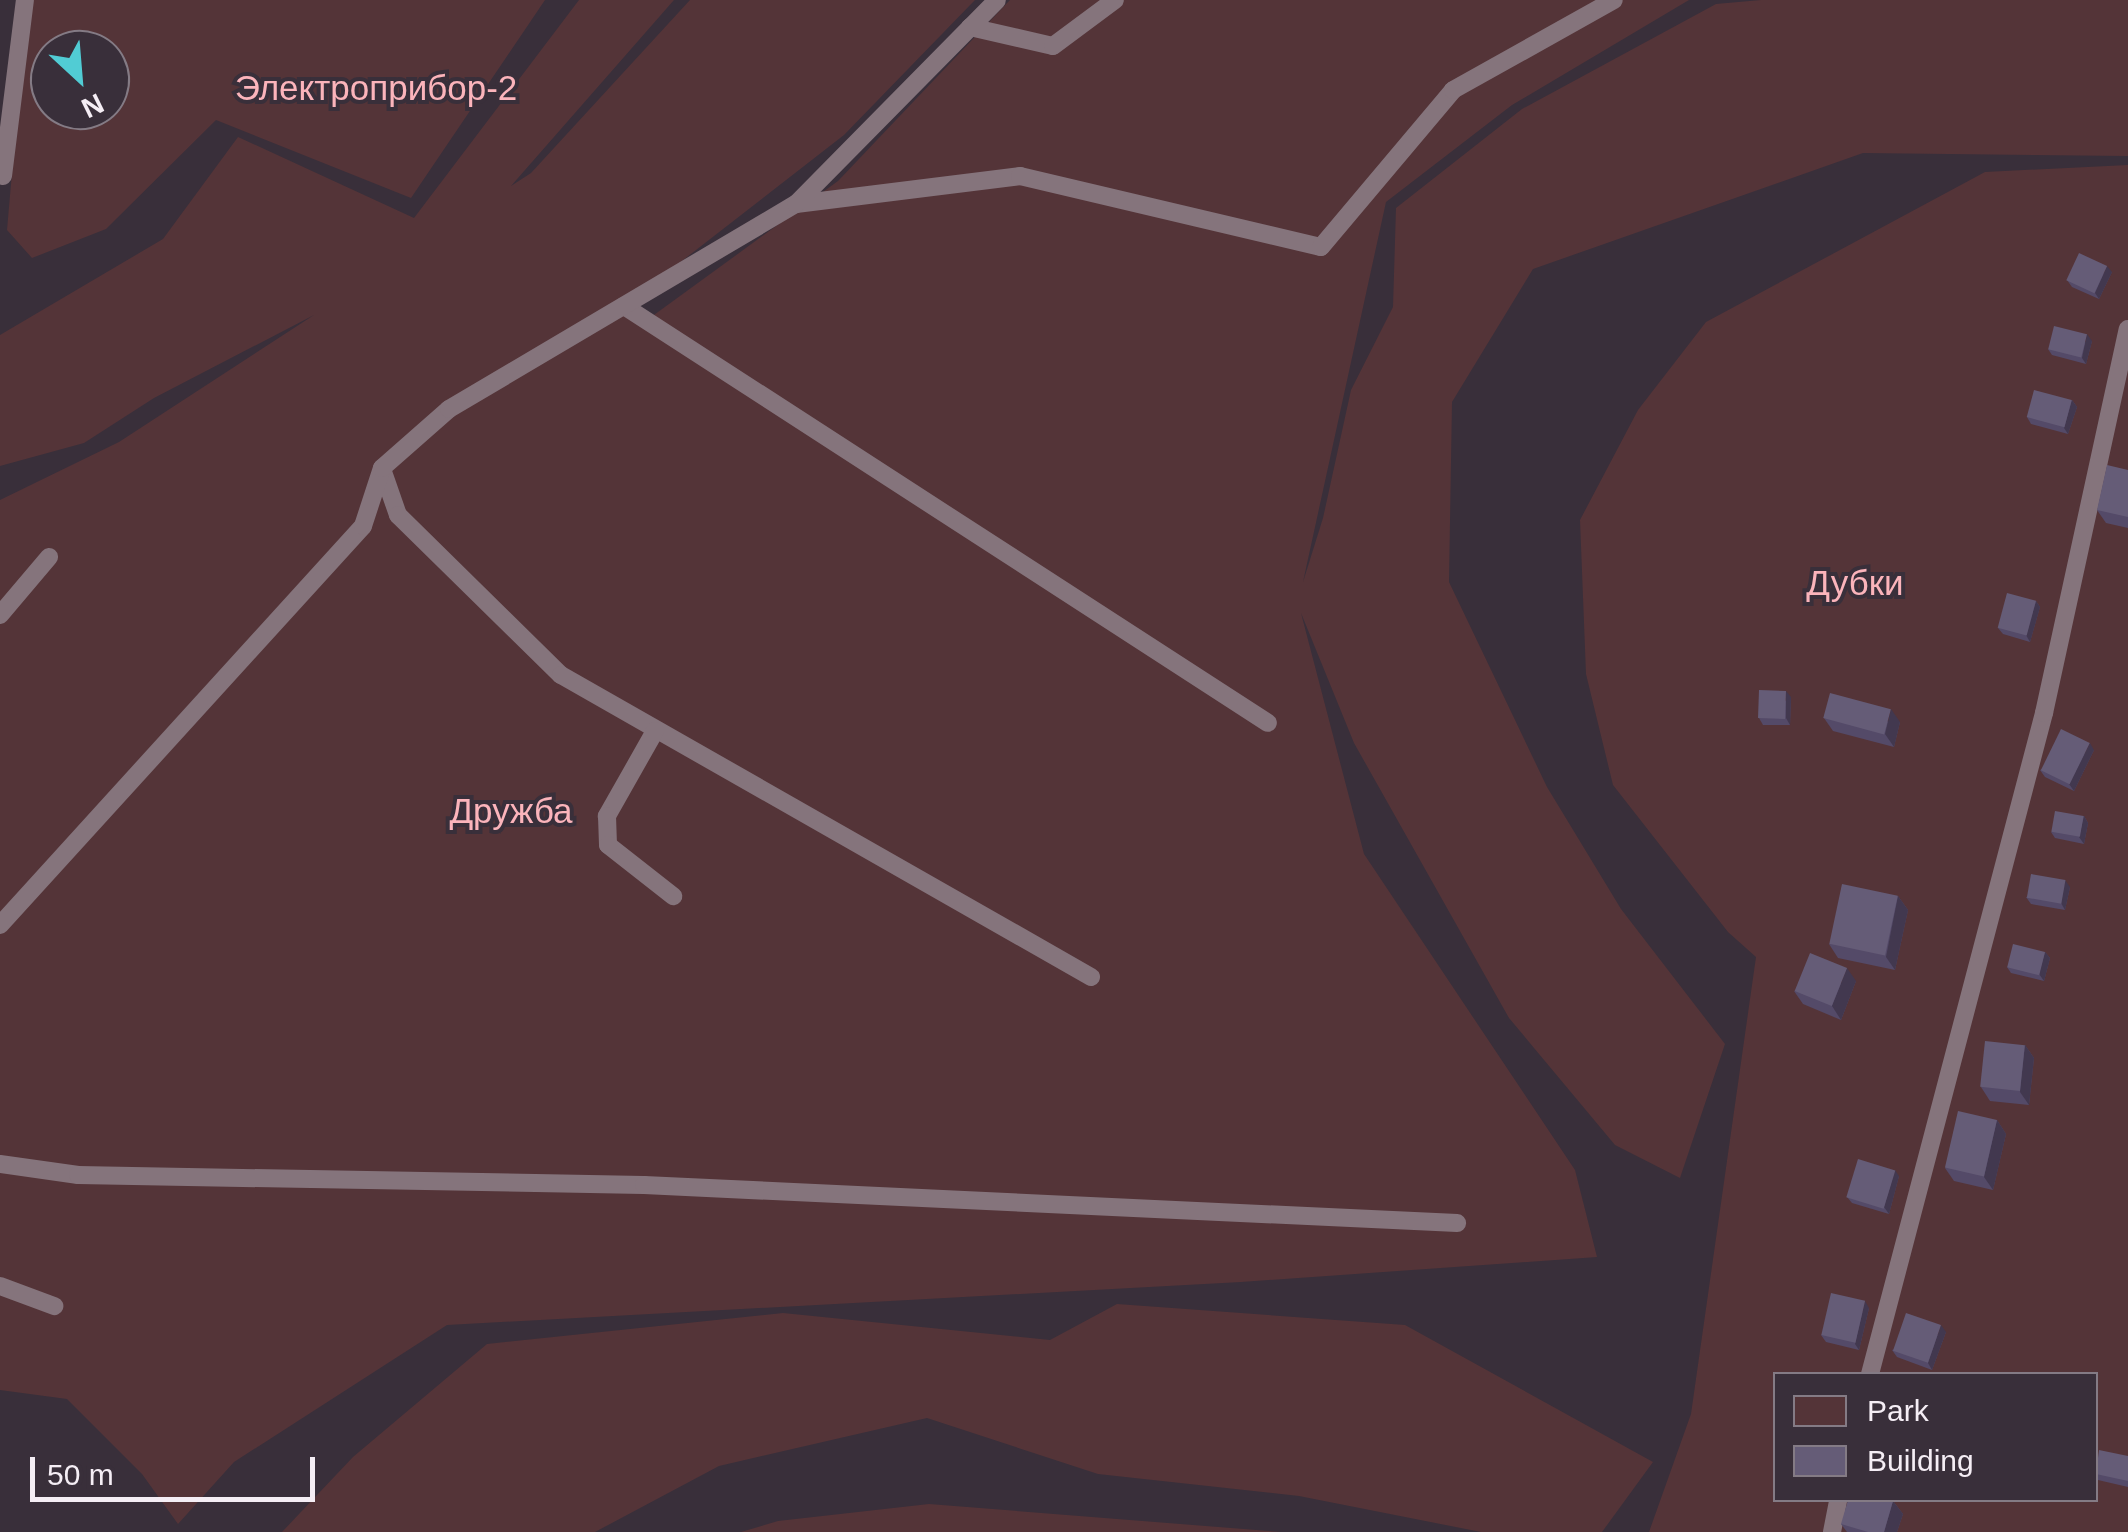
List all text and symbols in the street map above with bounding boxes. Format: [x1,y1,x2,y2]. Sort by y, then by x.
north arrow [30,30,130,130]
park label: Электроприбор-2 [235,67,517,109]
text: N [77,87,108,124]
park label: Дубки [1806,562,1904,604]
park label: Дружба [449,790,573,832]
legend [1773,1372,2098,1502]
text: Park [1867,1394,1929,1427]
scale bar [35,1437,320,1499]
text: Building [1867,1444,1974,1477]
text: 50 m [47,1458,114,1491]

